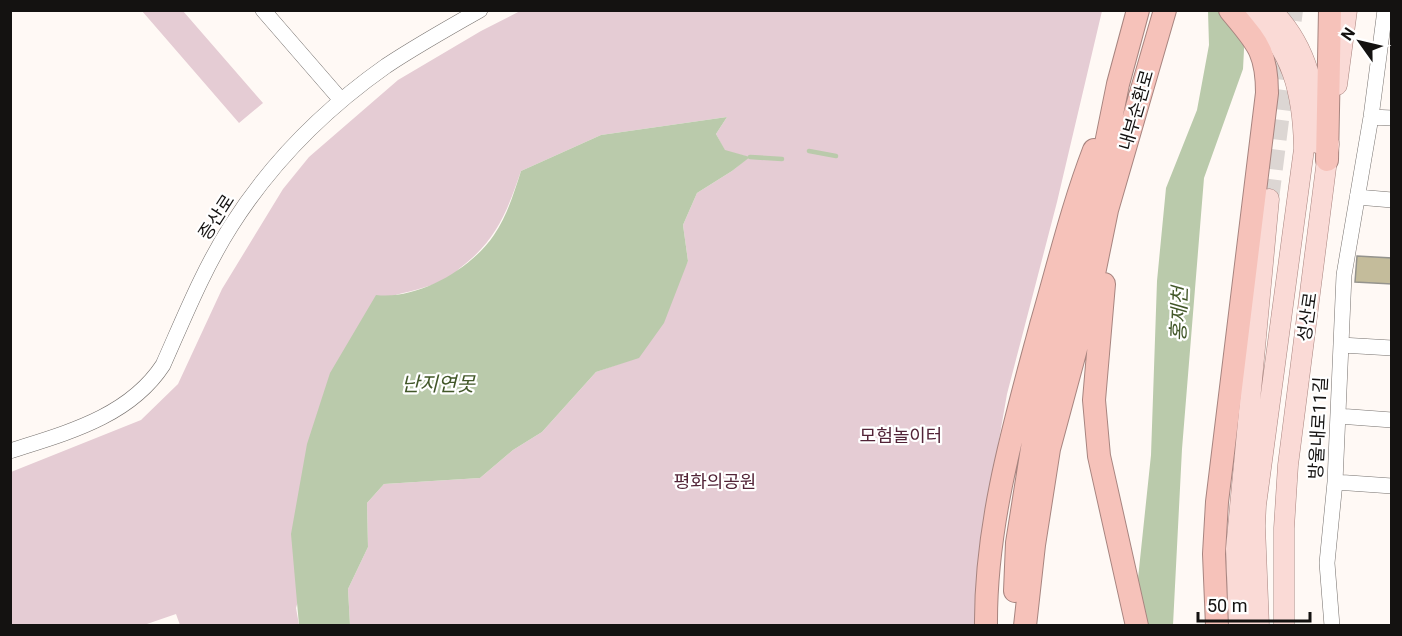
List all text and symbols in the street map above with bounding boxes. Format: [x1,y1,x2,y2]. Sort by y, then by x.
north arrow [1330,12,1390,72]
text: N [1337,24,1359,44]
street label: 내부순환로 [1114,67,1158,153]
street label: 증산로 [194,190,238,244]
water label: 홍제천 [1166,283,1192,342]
street label: 성산로 [1293,291,1321,343]
water label: 난지연못 [401,372,476,396]
street label: 방울내로11길 [1305,376,1331,480]
park label: 모험놀이터 [860,425,942,446]
park label: 평화의공원 [674,471,756,492]
scale bar [1198,585,1310,623]
text: 50 m [1207,595,1247,616]

